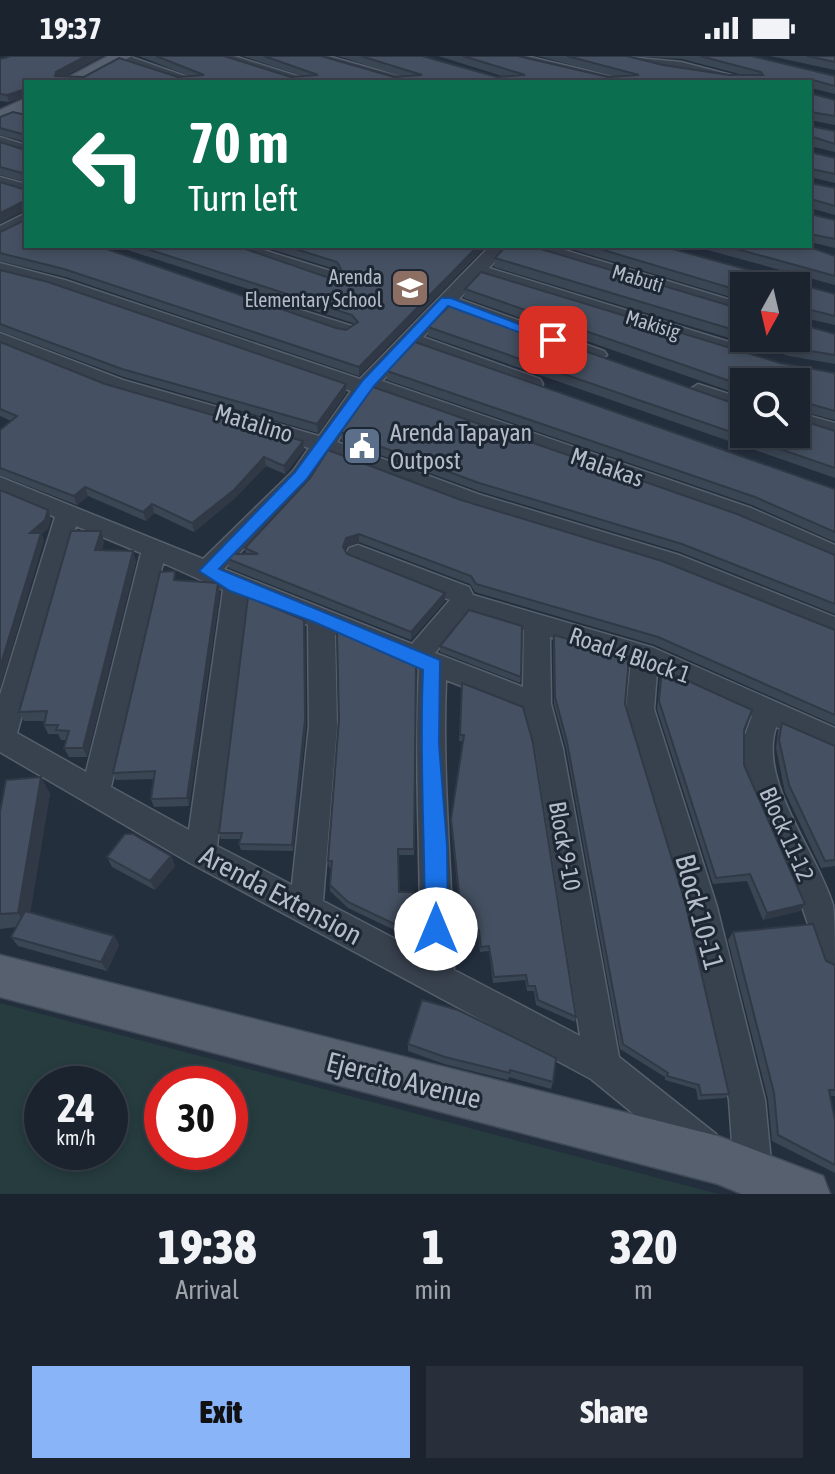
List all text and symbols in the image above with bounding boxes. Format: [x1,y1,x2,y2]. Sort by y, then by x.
text: 19:37 [40,11,102,45]
text: 70 m [188,111,289,175]
icon: left [56,112,160,216]
text: Turn left [188,177,298,219]
street label: Mabuti [610,259,666,297]
place label: Arenda Elementary School [245,265,383,311]
school or university icon: Arenda Elementary School [389,267,431,309]
north arrow [730,272,810,352]
map controls [730,272,810,448]
street label: Makisig [623,305,683,343]
pin [519,306,587,374]
icon: arrive [531,318,575,362]
button: search [730,368,810,448]
street label: Matalino [212,398,296,448]
place label: Arenda Tapayan Outpost [390,419,532,474]
public building icon: Arenda Tapayan Outpost [341,425,383,467]
street label: Malakas [567,442,647,492]
street label: Road 4 Block 1 [566,622,694,688]
street label: Block 11-12 [754,783,820,885]
street label: Block 9-10 [544,799,586,893]
street label: Arenda Extension [195,839,367,951]
street label: Block 10-11 [669,851,731,973]
position arrow [394,887,478,971]
street label: Ejercito Avenue [323,1045,485,1115]
speed limit sign: 30 [144,1066,248,1170]
text: 24 [57,1085,95,1130]
text: km/h [56,1126,96,1149]
text: 19:38 [158,1219,257,1274]
text: 1 [422,1219,444,1274]
text: 320 [610,1219,677,1274]
text: Arrival [175,1275,239,1305]
text: min [414,1275,452,1305]
text: m [634,1275,653,1305]
button: Exit [32,1366,410,1458]
button: Share [426,1366,803,1458]

